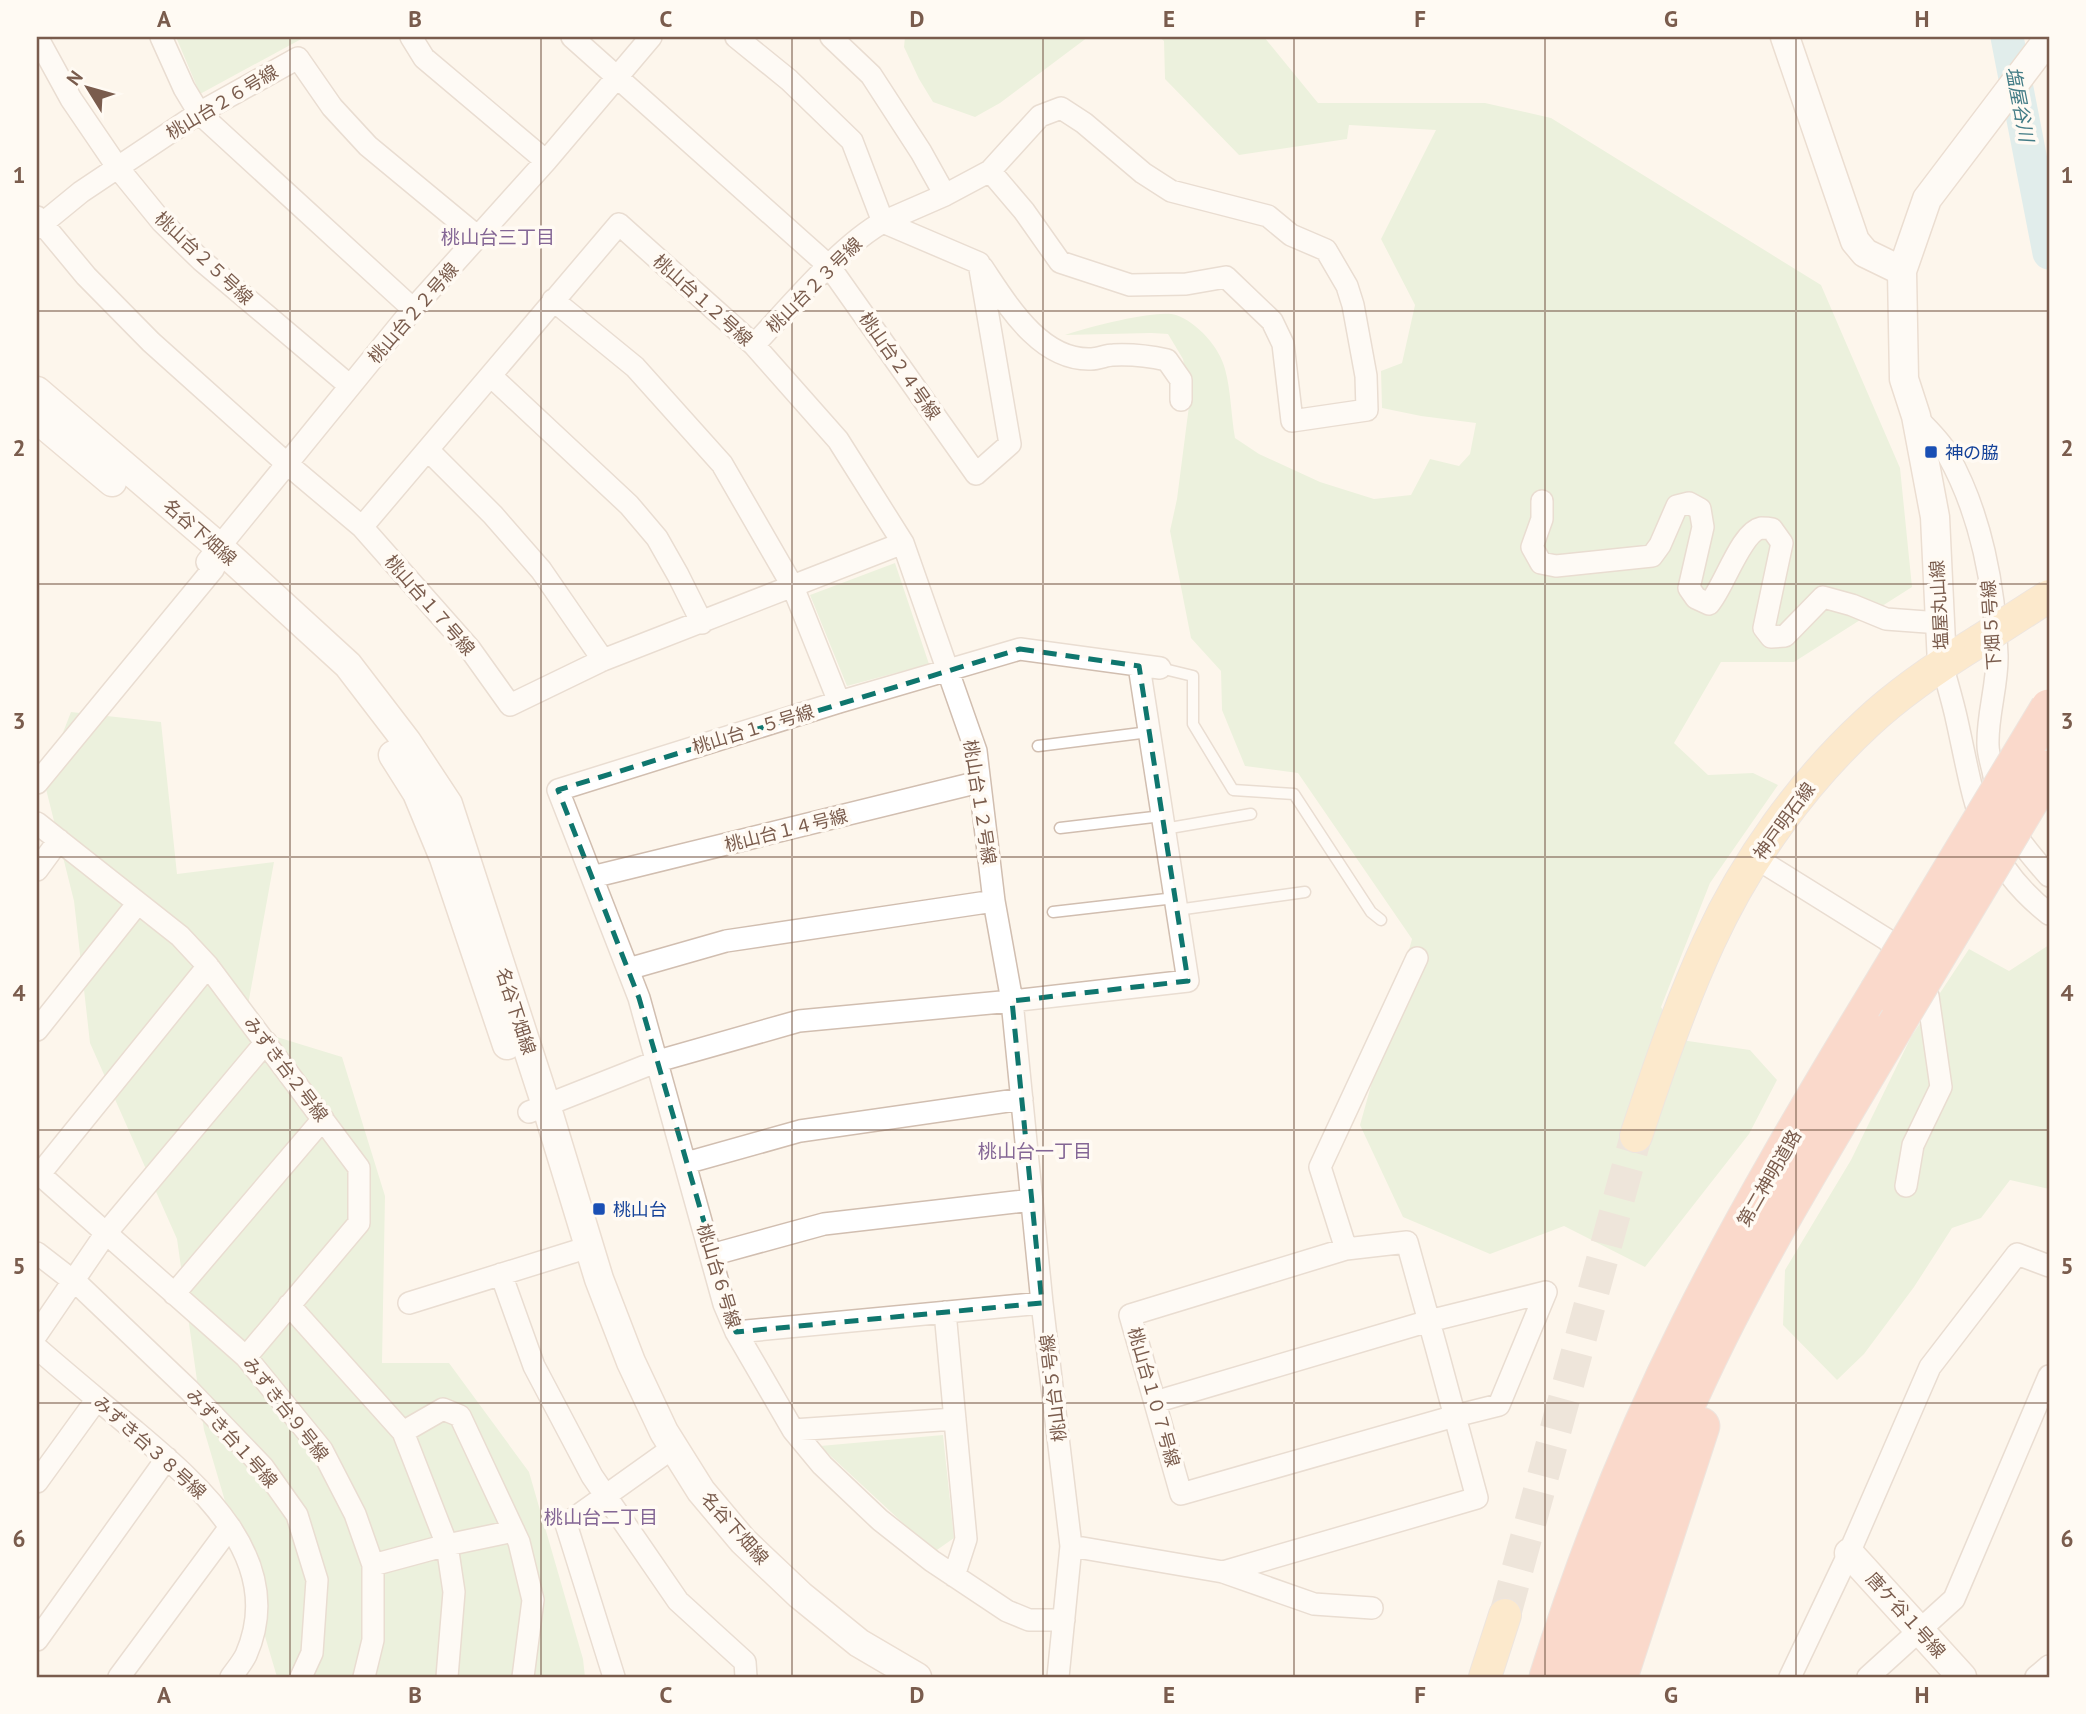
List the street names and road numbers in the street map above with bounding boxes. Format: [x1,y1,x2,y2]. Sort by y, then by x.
street label: 桃山台２６号線 [162,60,282,144]
street label: 桃山台２５号線 [150,207,258,309]
street label: 桃山台２３号線 [761,232,867,338]
street label: 桃山台１２号線 [648,249,758,351]
street label: 桃山台２２号線 [363,258,463,368]
street label: 桃山台２４号線 [854,308,946,424]
street label: 名谷下畑線 [158,494,242,570]
street label: 桃山台１７号線 [380,550,480,660]
street label: 塩屋丸山線 [1925,559,1953,651]
street label: 下畑５号線 [1976,579,2006,671]
street label: 桃山台１５号線 [689,700,817,758]
street label: 桃山台１２号線 [959,738,1001,866]
street label: 神戸明石線 [1748,778,1820,864]
street label: 桃山台１４号線 [722,804,850,856]
street label: 名谷下畑線 [491,965,541,1057]
street label: みずき台２号線 [239,1012,333,1126]
street label: 第二神明道路 [1732,1125,1806,1231]
street label: 桃山台６号線 [692,1221,746,1331]
street label: 桃山台１０７号線 [1123,1325,1185,1469]
street label: 桃山台５号線 [1035,1333,1071,1443]
street label: みずき台９号線 [238,1352,334,1466]
street label: みずき台１号線 [181,1383,283,1493]
street label: みずき台３８号線 [89,1390,211,1504]
street label: 名谷下畑線 [696,1487,774,1569]
street label: 唐ケ谷１号線 [1861,1567,1951,1663]

